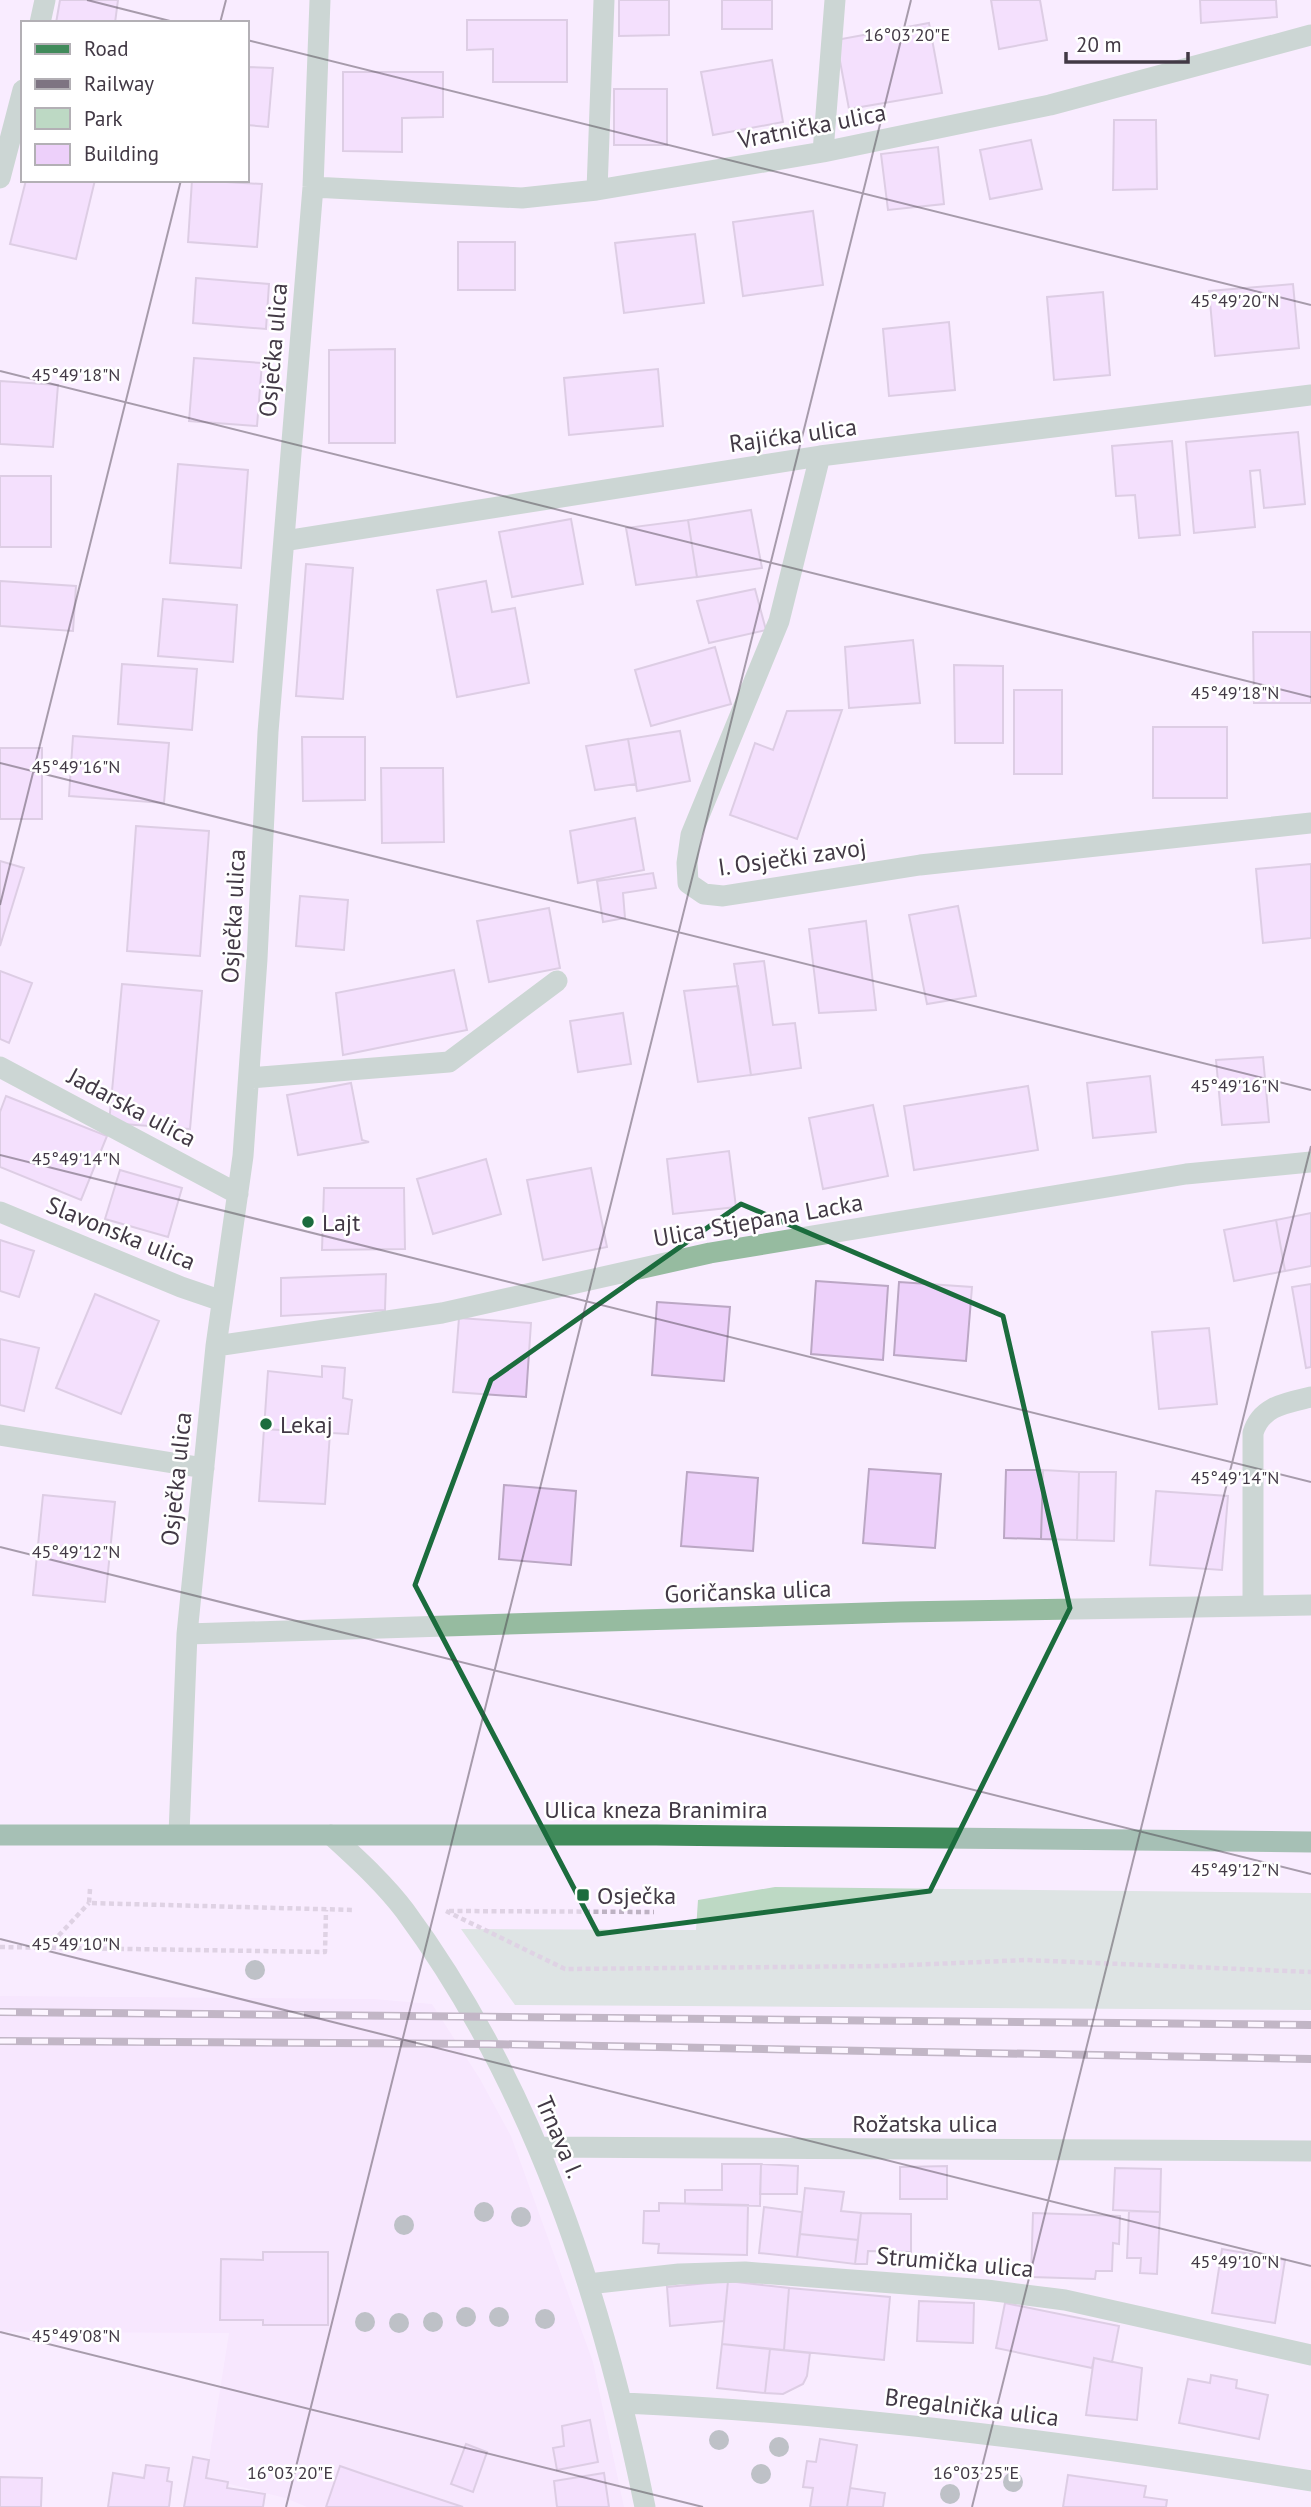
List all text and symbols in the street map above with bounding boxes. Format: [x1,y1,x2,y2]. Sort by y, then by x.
legend [21,21,248,182]
scale bar [1066,21,1188,65]
text: 16°03'20"E [864,23,950,46]
text: 20 m [1076,31,1122,58]
text: Road [84,35,128,62]
text: Railway [84,70,154,97]
street label: Vratnička ulica [734,96,889,156]
text: Park [84,105,123,132]
text: Building [84,140,159,167]
street label: Osječka ulica [252,282,294,418]
text: 45°49'20"N [1191,289,1279,312]
text: 45°49'18"N [32,363,120,386]
street label: Rajićka ulica [727,411,859,459]
text: 45°49'18"N [1191,681,1279,704]
text: 45°49'16"N [32,755,120,778]
street label: I. Osječki zavoj [716,831,868,883]
street label: Osječka ulica [214,848,252,984]
street label: Jadarska ulica [62,1060,201,1154]
text: 45°49'16"N [1191,1074,1279,1097]
text: 45°49'14"N [32,1147,120,1170]
street label: Ulica Stjepana Lacka [651,1186,865,1254]
street label: Slavonska ulica [42,1189,200,1277]
place label: Lajt [322,1207,360,1238]
marker: Lajt [300,1214,316,1230]
place label: Lekaj [280,1409,333,1440]
street label: Osječka ulica [154,1410,198,1548]
marker: Lekaj [258,1416,274,1432]
text: 45°49'14"N [1191,1466,1279,1489]
text: 45°49'12"N [32,1540,120,1563]
street label: Goričanska ulica [664,1573,832,1609]
street label: Ulica kneza Branimira [544,1794,768,1825]
text: 45°49'12"N [1191,1858,1279,1881]
place label: Osječka [597,1880,676,1911]
marker: Osječka [575,1887,591,1903]
text: 45°49'10"N [32,1932,120,1955]
street label: Trnava I. [529,2091,591,2183]
street label: Rožatska ulica [852,2108,998,2139]
street label: Strumička ulica [875,2240,1035,2284]
text: 45°49'10"N [1191,2250,1279,2273]
text: 45°49'08"N [32,2324,120,2347]
street label: Bregalnička ulica [883,2381,1061,2433]
text: 16°03'20"E [247,2461,333,2484]
text: 16°03'25"E [933,2461,1019,2484]

